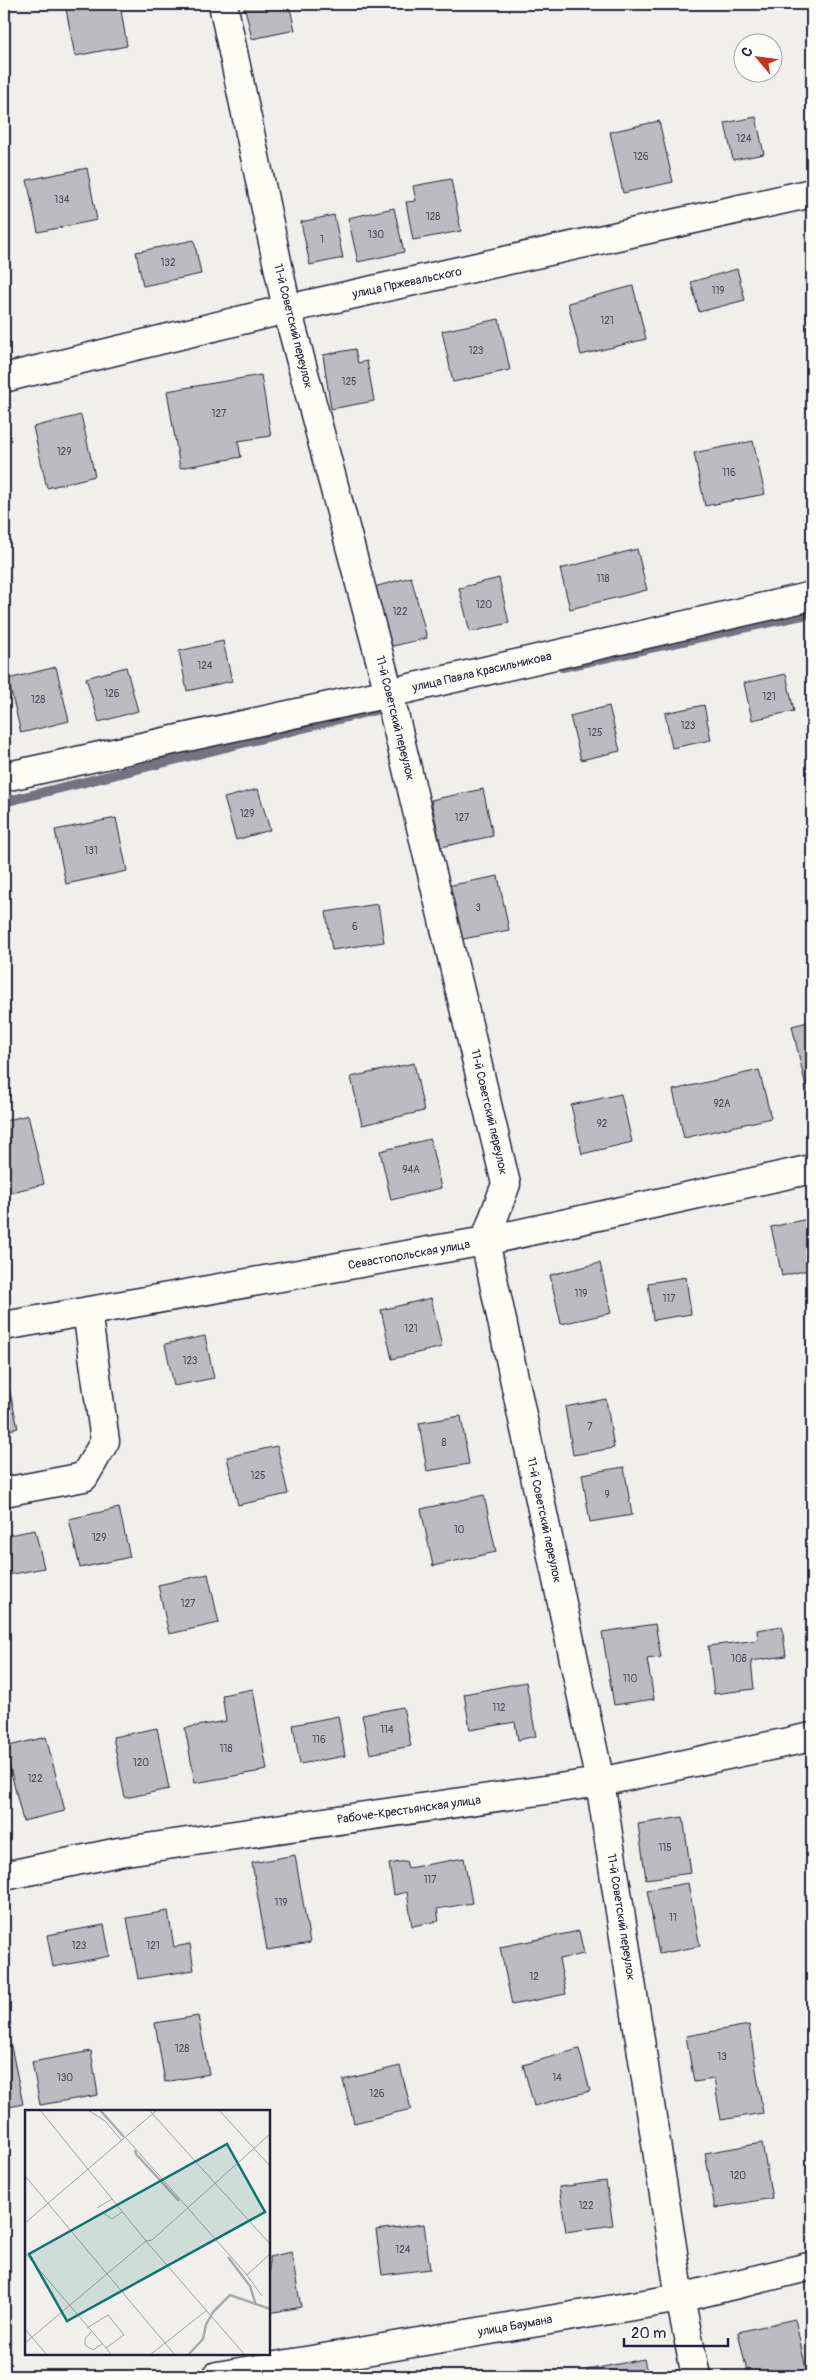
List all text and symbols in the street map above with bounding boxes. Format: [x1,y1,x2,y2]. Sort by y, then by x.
north arrow [734,32,784,82]
text: С [738,44,757,60]
house number: 124 [736,133,752,145]
house number: 126 [633,151,649,163]
house number: 134 [54,194,70,206]
house number: 128 [426,211,440,223]
house number: 130 [368,229,384,241]
house number: 1 [320,234,324,246]
house number: 132 [160,257,176,269]
street label: 11-й Советский переулок [270,262,316,390]
street label: улица Пржевальского [350,264,464,302]
house number: 119 [712,285,724,297]
house number: 121 [600,315,614,327]
house number: 123 [469,345,484,357]
house number: 125 [342,376,356,388]
house number: 127 [212,408,227,420]
house number: 129 [57,446,71,458]
house number: 116 [722,467,736,479]
house number: 118 [597,573,609,585]
house number: 120 [476,599,492,611]
house number: 122 [392,606,408,618]
street label: улица Павла Красильникова [410,649,554,696]
street label: 11-й Советский переулок [372,654,418,782]
house number: 124 [197,660,213,672]
house number: 126 [104,688,120,700]
house number: 121 [762,691,776,703]
house number: 128 [31,694,45,706]
house number: 123 [681,720,696,732]
house number: 125 [588,727,602,739]
house number: 129 [240,808,254,820]
house number: 127 [455,812,470,824]
house number: 131 [84,845,98,857]
house number: 3 [475,902,481,914]
house number: 6 [352,921,358,933]
street label: 11-й Советский переулок [467,1048,511,1176]
house number: 92А [713,1098,731,1110]
house number: 92 [597,1118,608,1130]
house number: 94А [402,1164,420,1176]
street label: Севастопольская улица [347,1237,472,1273]
house number: 119 [575,1288,587,1300]
house number: 117 [662,1293,676,1305]
house number: 121 [404,1323,418,1335]
house number: 123 [183,1355,198,1367]
house number: 7 [587,1421,593,1433]
house number: 8 [441,1437,447,1449]
street label: 11-й Советский переулок [523,1456,565,1584]
house number: 125 [251,1470,265,1482]
house number: 9 [604,1489,610,1501]
house number: 10 [454,1524,465,1536]
house number: 129 [92,1532,106,1544]
house number: 127 [181,1598,196,1610]
house number: 108 [731,1653,747,1665]
house number: 110 [623,1673,637,1685]
house number: 112 [492,1702,506,1714]
house number: 114 [380,1724,394,1736]
house number: 116 [312,1734,326,1746]
house number: 118 [220,1743,232,1755]
house number: 120 [133,1757,149,1769]
house number: 122 [27,1773,43,1785]
street label: Рабоче-Крестьянская улица [336,1792,482,1828]
house number: 115 [658,1842,672,1854]
street label: 11-й Советский переулок [604,1853,638,1981]
house number: 117 [423,1874,437,1886]
house number: 119 [275,1897,287,1909]
house number: 11 [669,1912,677,1924]
house number: 123 [72,1940,87,1952]
house number: 121 [146,1940,160,1952]
house number: 12 [529,1971,539,1983]
house number: 128 [175,2043,189,2055]
house number: 13 [717,2051,727,2063]
house number: 130 [57,2072,73,2084]
house number: 14 [552,2072,562,2084]
house number: 126 [369,2088,385,2100]
inset map [25,2110,270,2355]
house number: 120 [730,2170,746,2182]
house number: 122 [578,2200,594,2212]
house number: 124 [395,2244,411,2256]
street label: улица Баумана [476,2312,554,2340]
scale bar [624,2315,727,2347]
text: 20 m [631,2324,666,2343]

